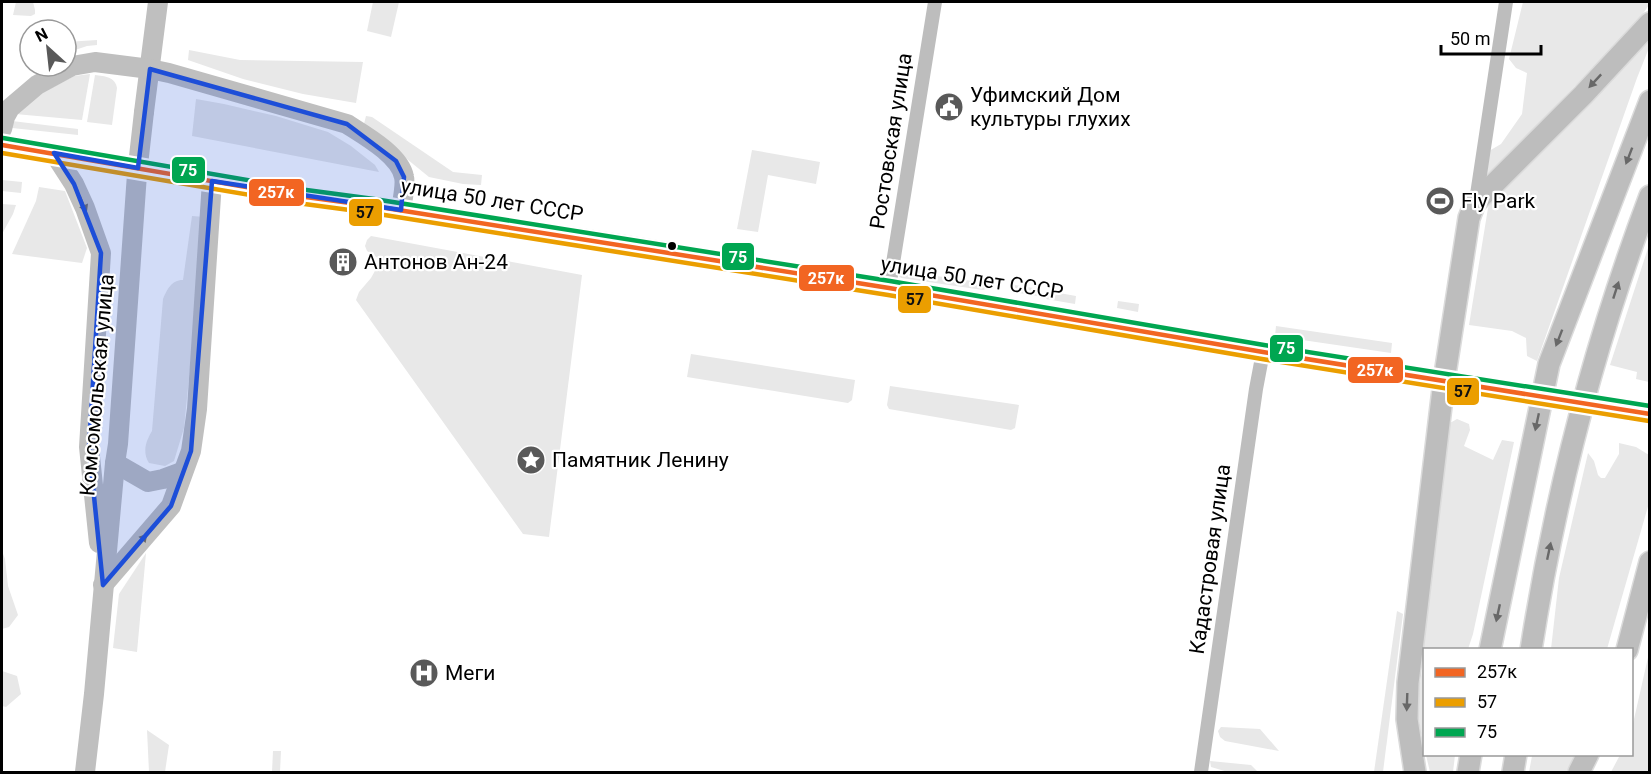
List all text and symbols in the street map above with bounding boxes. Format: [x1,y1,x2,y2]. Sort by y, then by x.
north arrow [18,18,78,78]
scale bar [1441,18,1542,56]
text: N [32,24,51,46]
text: 50 m [1450,28,1490,49]
street label: Ростовская улица [865,51,917,231]
one-way arrow [1588,74,1602,89]
place label: Уфимский Дом культуры глухих [970,83,1131,131]
public building icon: Уфимский Дом культуры глухих [933,91,965,123]
one-way arrow [1623,147,1633,165]
line badge: 75 [171,156,206,184]
text: 75 [179,161,197,180]
street label: улица 50 лет СССР [399,174,585,226]
line badge: 257к [248,178,305,207]
text: 257к [258,183,295,202]
sports icon: Fly Park [1424,185,1456,217]
place label: Fly Park [1461,189,1536,213]
one-way arrow [78,195,87,212]
line badge: 57 [348,198,383,227]
text: 57 [356,203,374,222]
unlabelled marker [666,240,678,252]
line badge: 75 [721,242,755,271]
building icon: Антонов Ан-24 [327,246,359,278]
text: 75 [729,248,747,267]
place label: Антонов Ан-24 [364,250,508,274]
street label: улица 50 лет СССР [879,252,1065,304]
line badge: 257к [798,264,855,292]
text: 257к [808,269,845,288]
street label: Комсомольская улица [75,273,119,497]
one-way arrow [1612,281,1622,299]
line badge: 57 [897,285,932,314]
text: 57 [906,290,924,309]
one-way arrow [1553,329,1563,347]
line badge: 75 [1269,334,1304,363]
text: 75 [1277,339,1295,358]
line badge: 257к [1347,356,1404,384]
text: 257к [1357,361,1394,380]
line badge: 57 [1446,377,1480,406]
text: 57 [1454,382,1472,401]
one-way arrow [1532,412,1541,431]
place icon: Памятник Ленину [515,444,547,476]
place label: Памятник Ленину [552,448,729,472]
street label: Кадастровая улица [1185,462,1235,656]
one-way arrow [134,534,147,549]
one-way arrow [1545,541,1555,560]
one-way arrow [1493,603,1502,622]
legend [1423,648,1633,756]
hospital icon: Меги [408,657,440,689]
place label: Меги [445,661,495,685]
text: 257к [1477,661,1517,682]
text: 57 [1477,691,1497,712]
one-way arrow [1403,692,1412,711]
text: 75 [1477,721,1497,742]

